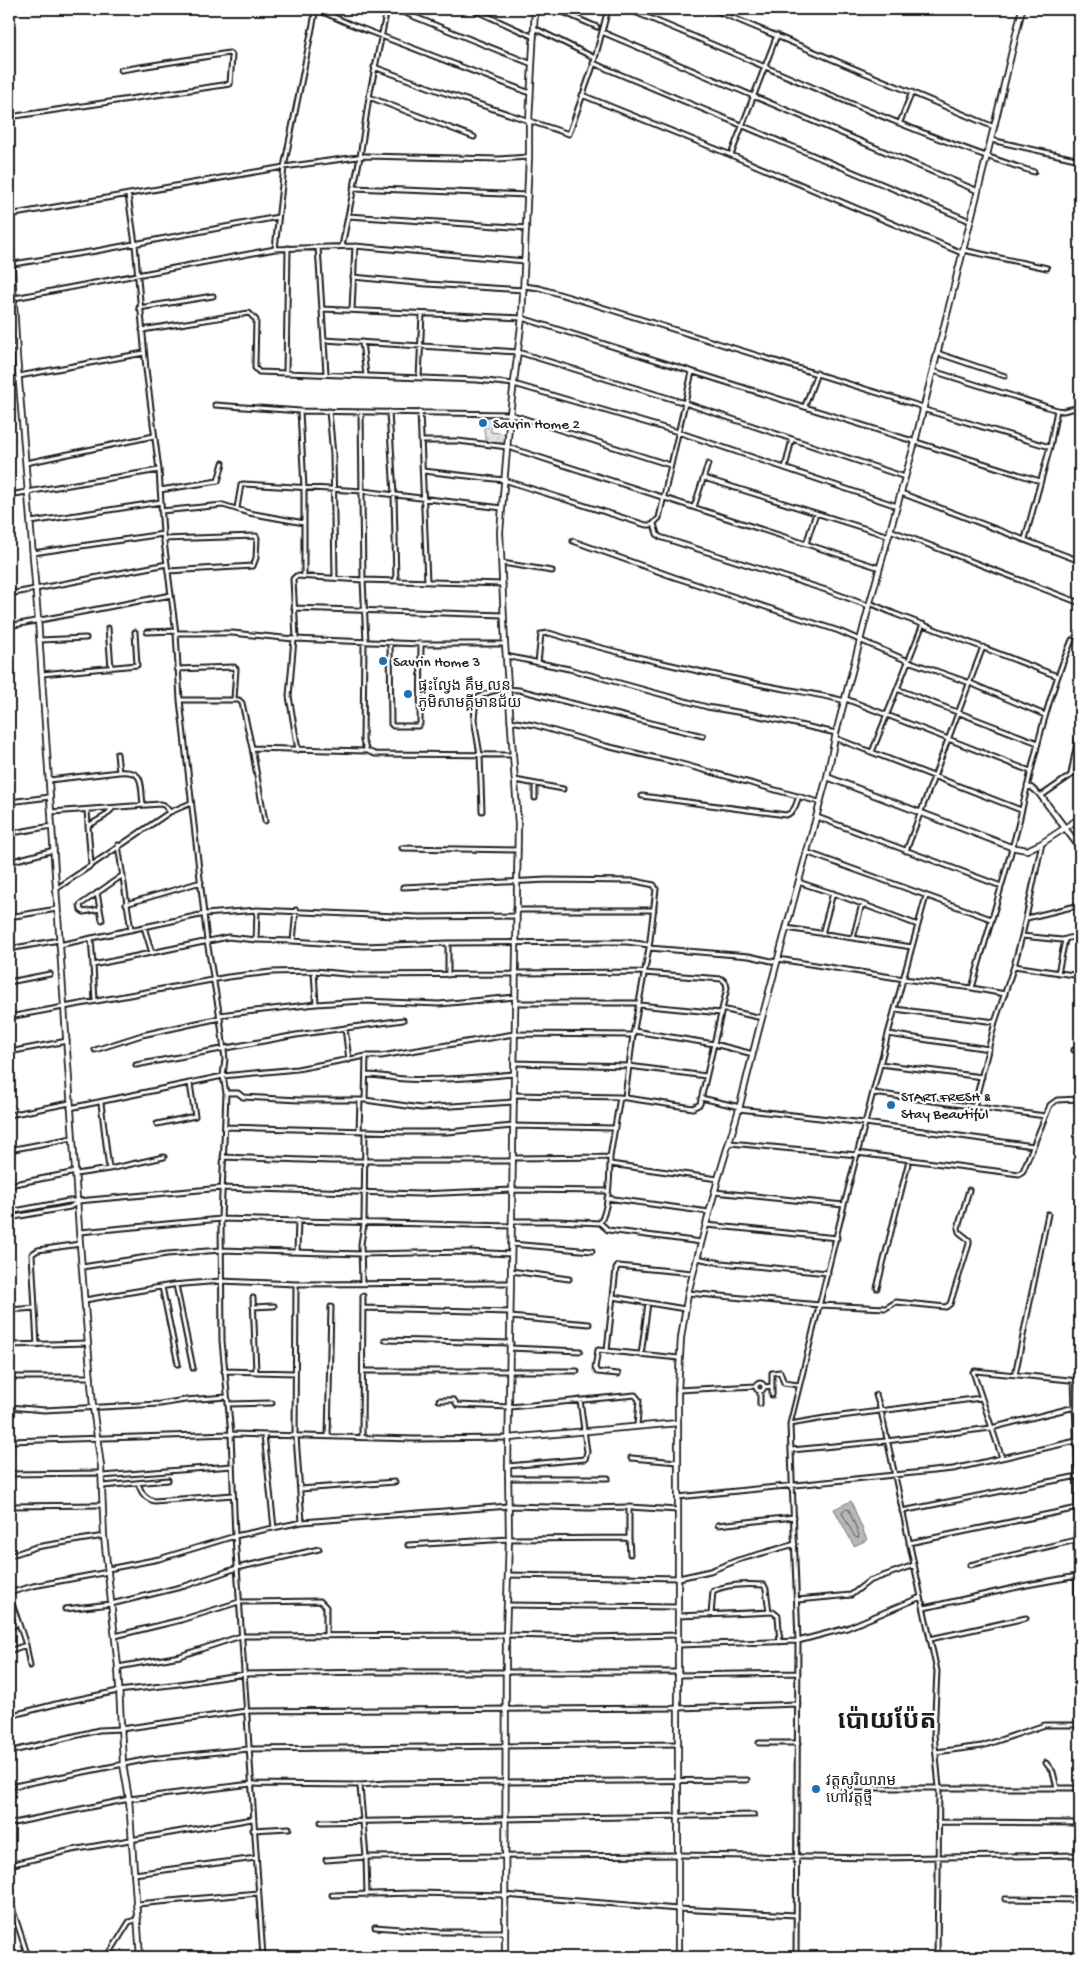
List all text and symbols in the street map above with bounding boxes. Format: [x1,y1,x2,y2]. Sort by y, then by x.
place label: Savrin Home 2 [493,416,580,434]
marker: Savrin Home 2 [477,417,489,429]
place label: Savrin Home 3 [393,654,480,672]
marker: Savrin Home 3 [377,655,389,667]
place label: ផ្ទះល្វែង គឹម លន ភូមិសាមគ្គីមានជ័យ [418,676,522,713]
marker: ផ្ទះល្វែង គឹម លន ភូមិសាមគ្គីមានជ័យ [402,688,414,700]
place label: START FRESH & Stay Beautiful [901,1089,991,1124]
marker: START FRESH & Stay Beautiful [885,1099,897,1111]
district label: ប៉ោយប៉ែត [837,1706,937,1738]
place label: វត្តសូរិយារាម ហៅវត្តថ្មី [826,1771,896,1808]
marker: វត្តសូរិយារាម ហៅវត្តថ្មី [810,1783,822,1795]

